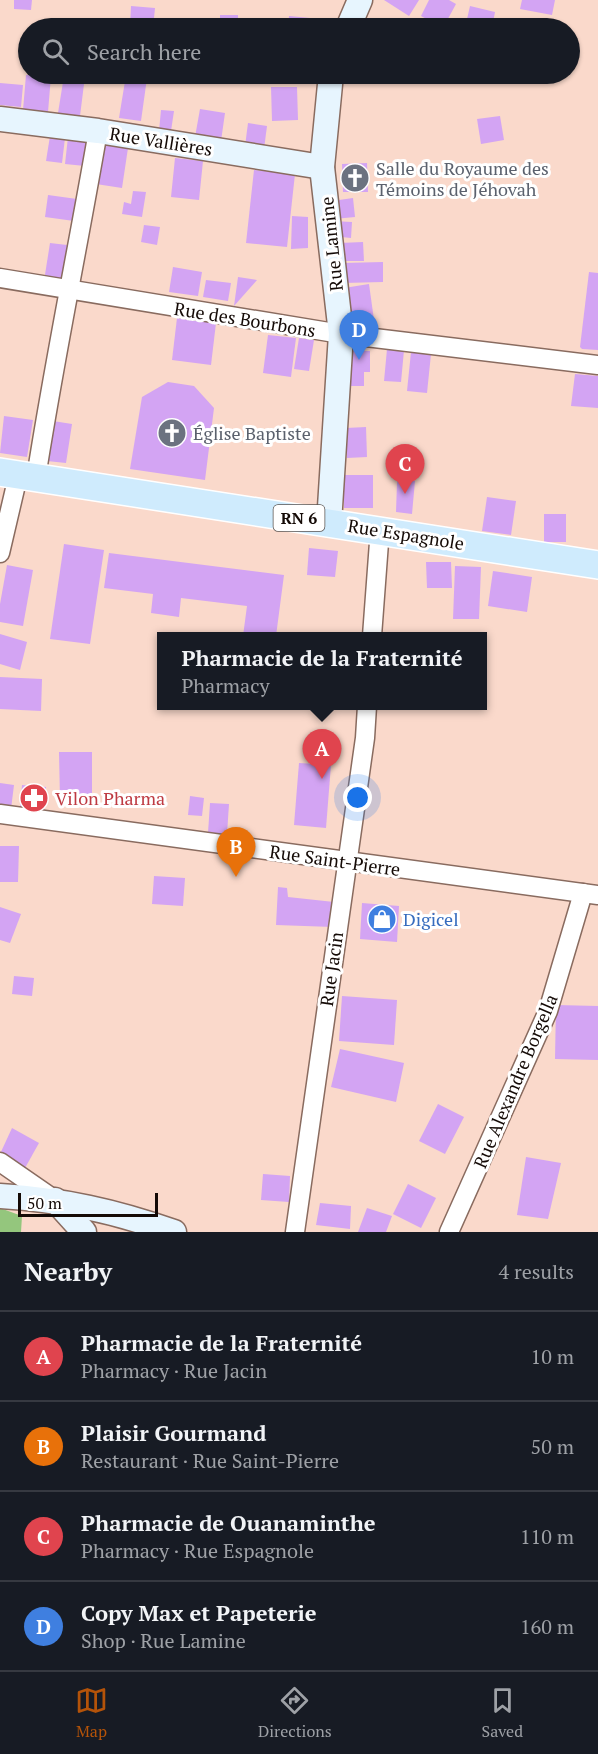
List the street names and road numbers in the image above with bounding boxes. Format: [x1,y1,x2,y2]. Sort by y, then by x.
street label: Rue Vallières [108,121,214,161]
street label: Rue Lamine [314,196,348,292]
street label: Rue des Bourbons [173,296,317,342]
road number: RN 6 [274,505,324,531]
street label: Rue Espagnole [346,513,466,555]
street label: Rue Saint-Pierre [268,839,402,881]
street label: Rue Jacin [314,930,348,1008]
street label: Rue Alexandre Borgella [467,990,563,1172]

